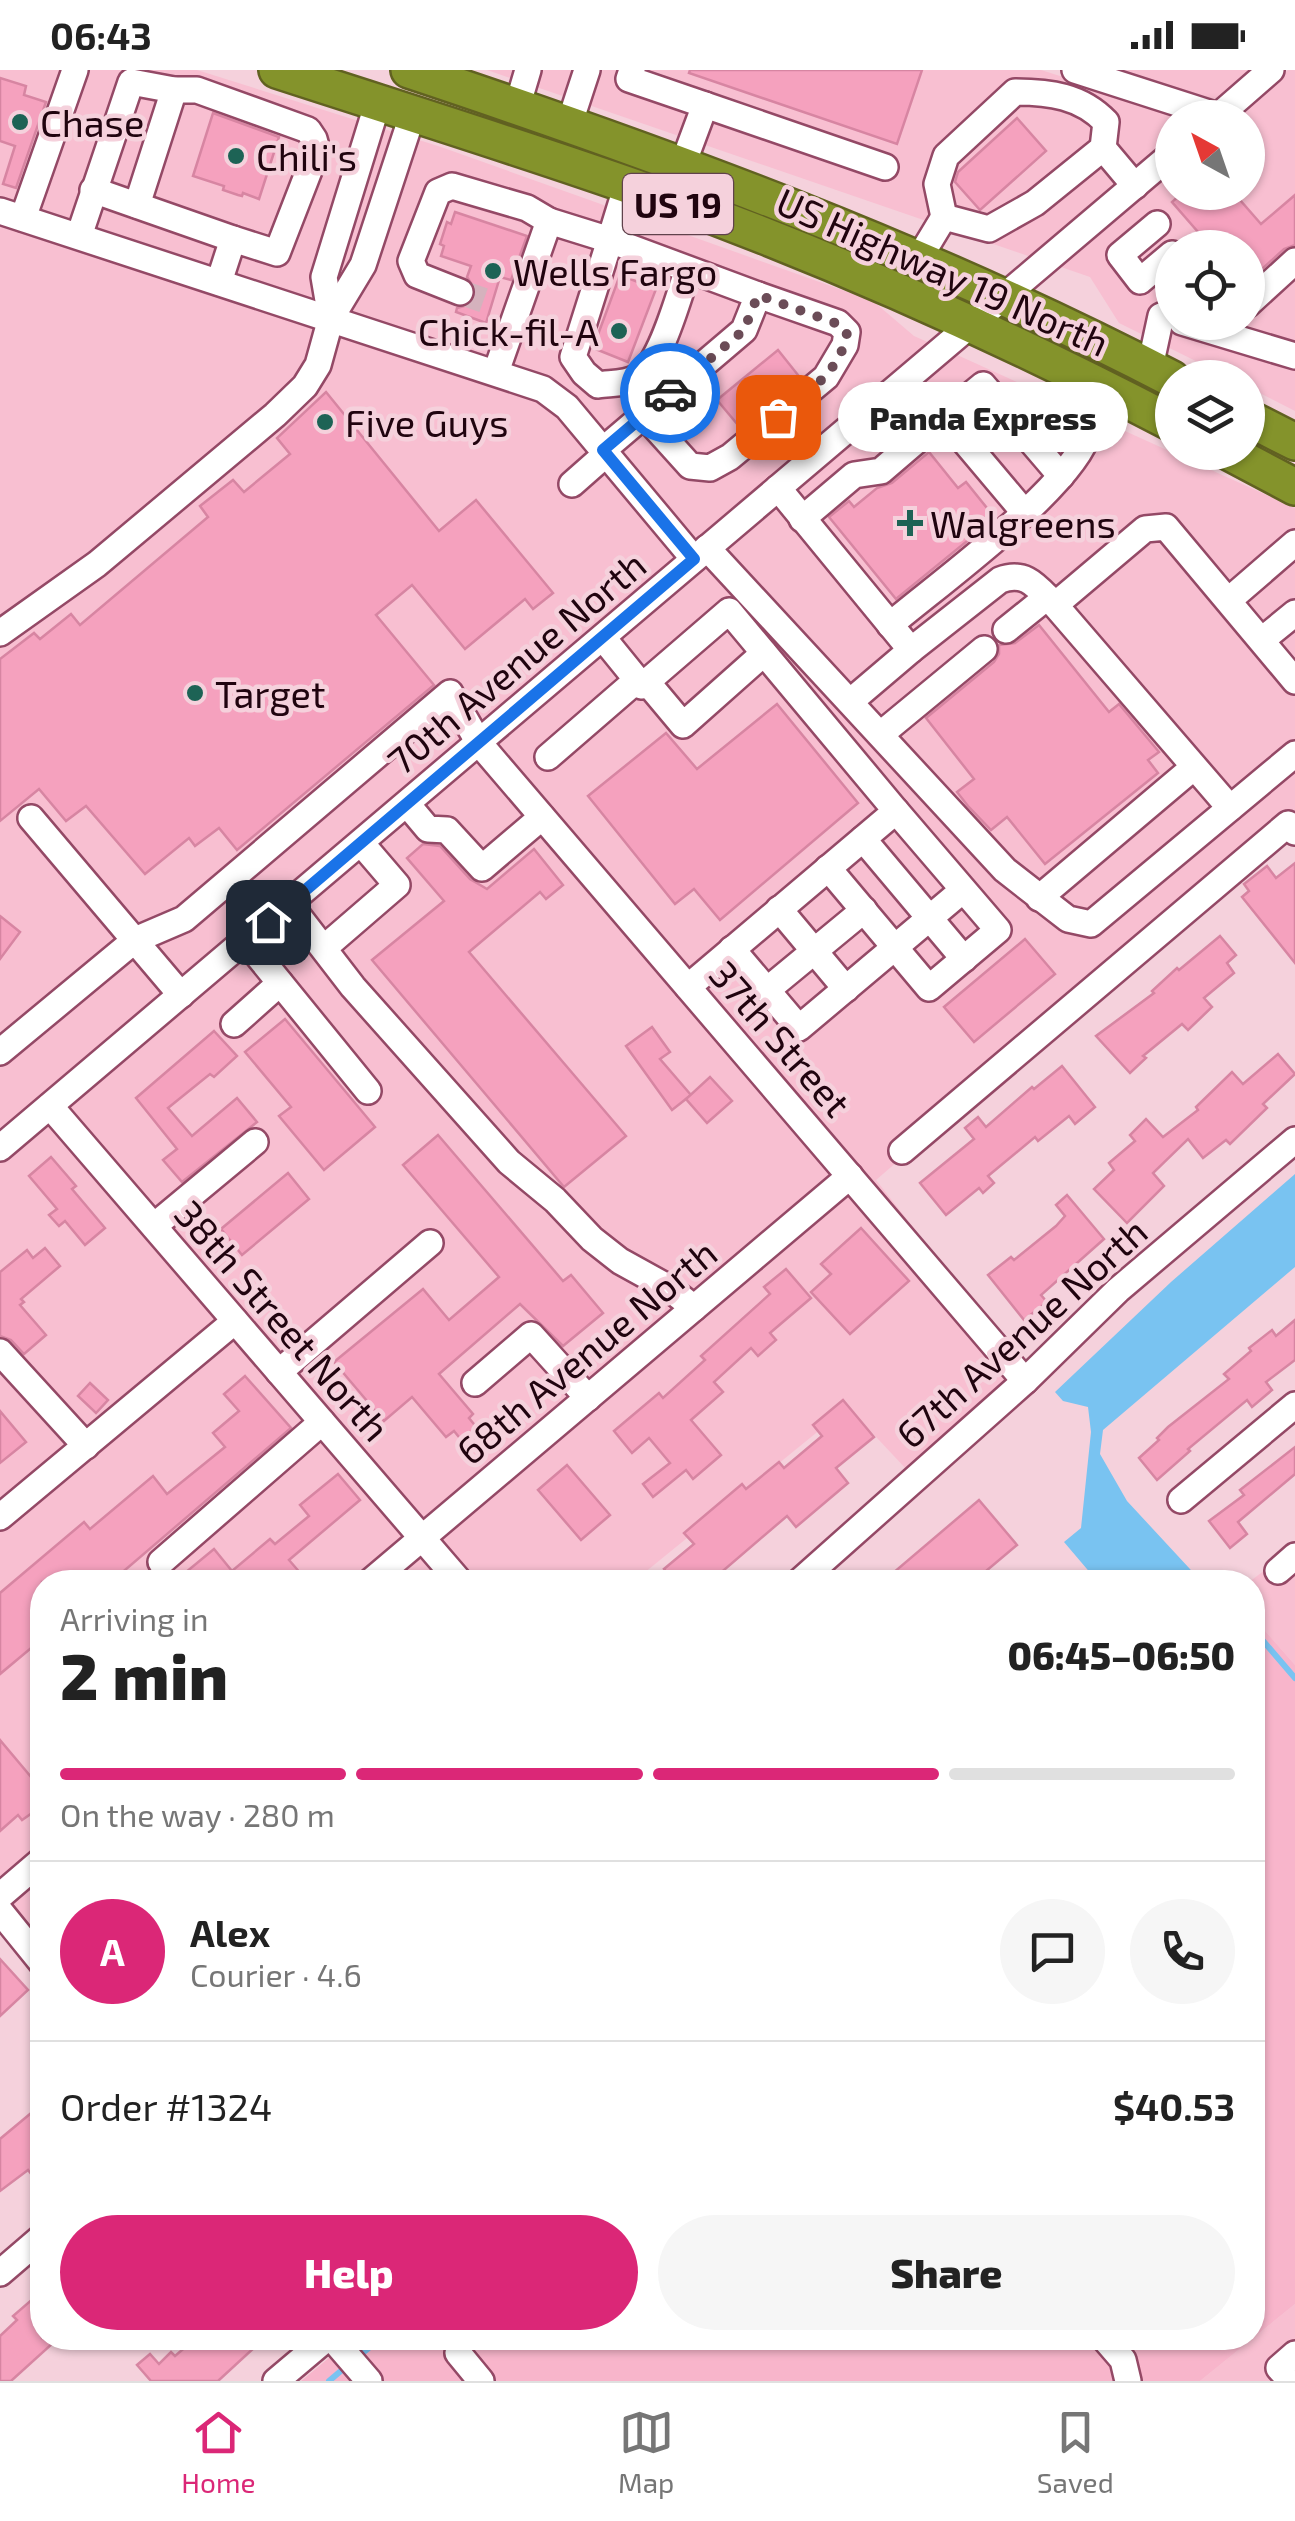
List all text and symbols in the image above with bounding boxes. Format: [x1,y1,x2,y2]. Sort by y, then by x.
text: 06:43 [50,12,152,58]
place label: Chase [40,99,144,145]
north arrow [1155,100,1265,210]
map controls [1155,100,1265,470]
marker: Chase [9,111,31,133]
place label: Chili's [256,133,357,179]
marker: Chili's [225,145,247,167]
road number: US 19 [623,174,733,234]
street label: US Highway 19 North [770,177,1116,365]
button: locate [1155,230,1265,340]
place label: Wells Fargo [513,248,717,294]
marker: Wells Fargo [482,260,504,282]
place label: Chick-fil-A [418,308,599,354]
marker: Chick-fil-A [608,320,630,342]
courier [620,343,720,443]
button: layers [1155,360,1265,470]
icon: car [643,366,698,421]
pin [736,375,821,460]
callout: Panda Express [838,382,1128,452]
icon: bag [751,390,806,445]
text: Panda Express [869,398,1097,436]
place label: Five Guys [345,399,509,445]
marker: Five Guys [314,411,336,433]
place label: Walgreens [930,500,1116,546]
marker: Walgreens [899,512,921,534]
street label: 70th Avenue North [378,541,654,783]
place label: Target [215,670,325,716]
marker: Target [184,682,206,704]
pin [226,880,311,965]
icon: home [241,895,296,950]
street label: 37th Street [701,951,861,1125]
street label: 38th Street North [166,1190,400,1450]
street label: 67th Avenue North [886,1207,1156,1457]
street label: 68th Avenue North [447,1229,725,1473]
text: Arriving in [60,1599,209,1637]
text: 06:45–06:50 [1007,1632,1235,1678]
text: 2 min [60,1635,228,1713]
text: On the way · 280 m [60,1795,335,1833]
button: chat [1000,1899,1105,2004]
button: phone [1130,1899,1235,2004]
text: Alex [190,1909,270,1955]
text: A [100,1928,125,1974]
text: Courier · 4.6 [190,1955,362,1993]
text: Order #1324 [60,2083,272,2129]
text: $40.53 [1113,2083,1235,2129]
button: Help [60,2215,638,2330]
button: Share [658,2215,1235,2330]
tab: Home [181,2405,255,2499]
tab: Map [618,2405,674,2499]
tab: Saved [1037,2405,1114,2499]

